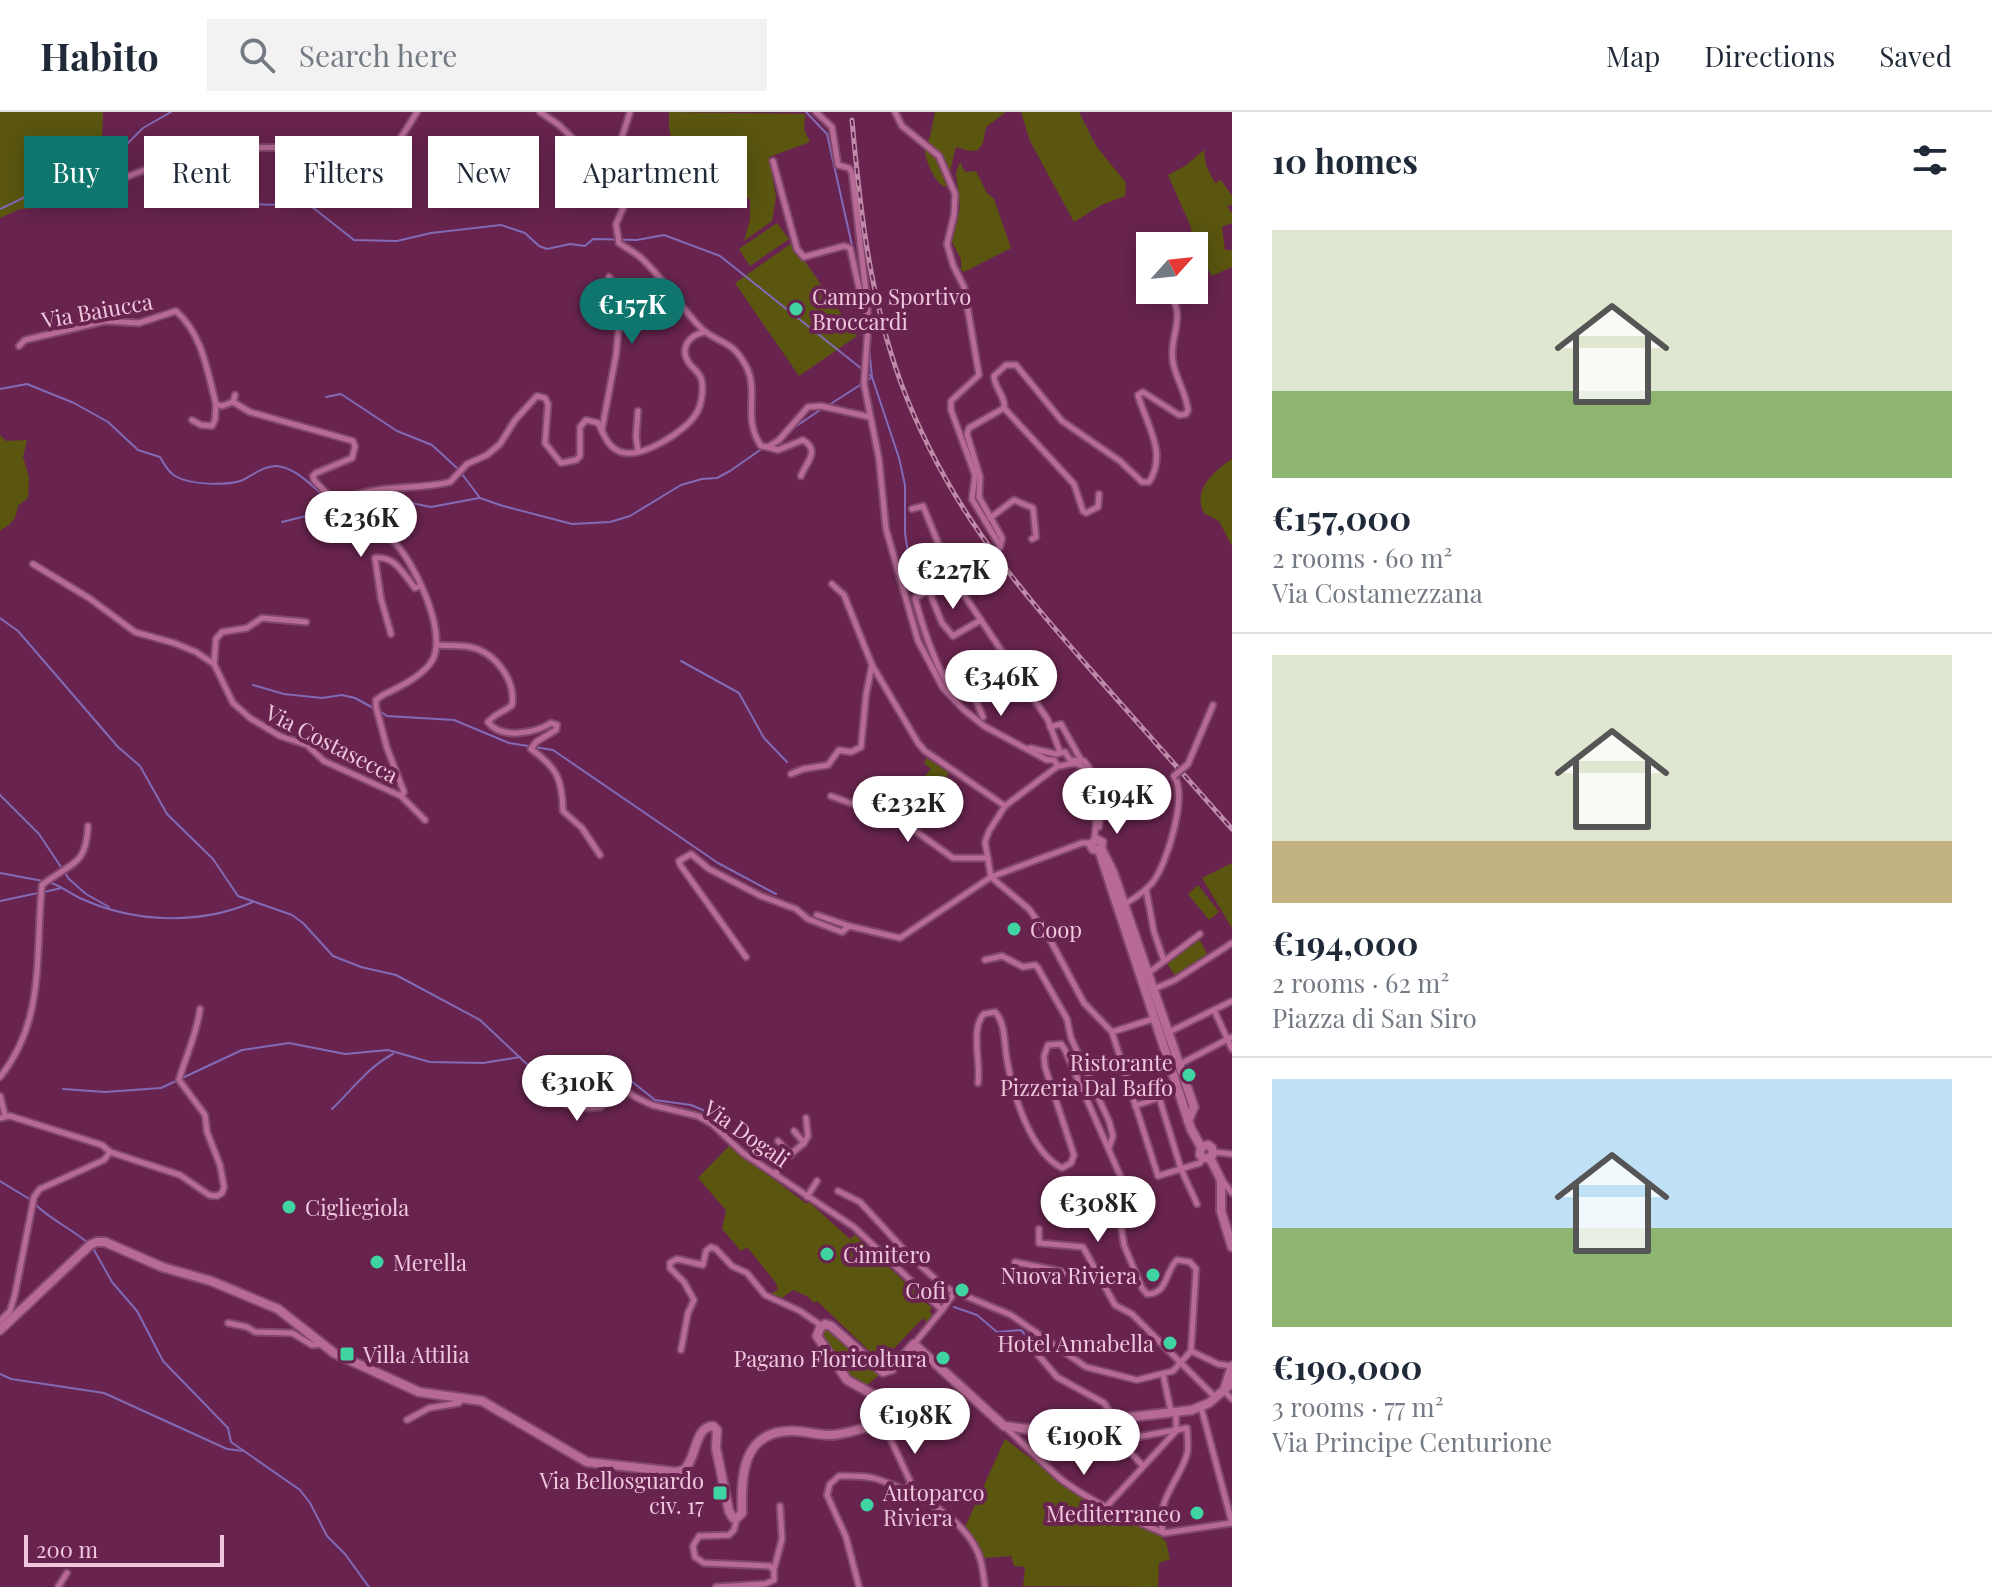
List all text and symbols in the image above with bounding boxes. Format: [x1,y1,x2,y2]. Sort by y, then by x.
search box [207,19,767,91]
text: Habito [40,30,159,81]
icon: search [235,33,279,77]
text: Search here [299,35,457,75]
text: Map [1606,37,1660,74]
text: Directions [1704,37,1835,74]
text: Saved [1879,37,1952,74]
chip: Buy [24,136,128,208]
chip: Rent [144,136,259,208]
chip: Filters [275,136,412,208]
chip: New [428,136,539,208]
chip: Apartment [555,136,747,208]
text: 10 homes [1272,137,1418,183]
icon: filters [1908,138,1952,182]
north arrow [1136,232,1208,304]
map controls [1136,232,1208,304]
pin: €157K [576,278,688,346]
place label: Campo Sportivo Broccardi [812,281,971,336]
icon: home [1540,282,1684,426]
street label: Via Baiucca [38,285,155,335]
text: €157K [598,286,666,321]
marker: Campo Sportivo Broccardi [787,300,805,318]
pin: €236K [305,491,417,559]
text: €157,000 [1272,494,1411,540]
text: €236K [323,499,399,534]
text: 2 rooms · 60 m² [1272,540,1452,575]
pin: €227K [897,543,1009,611]
text: €227K [916,551,990,586]
text: Via Costamezzana [1272,575,1483,610]
pin: €346K [945,650,1057,718]
text: €346K [963,658,1039,693]
street label: Via Costasecca [260,696,403,789]
icon: home [1540,707,1684,851]
pin: €194K [1061,768,1173,836]
pin: €232K [852,776,964,844]
text: €194K [1080,776,1154,811]
text: €232K [870,784,946,819]
place label: Coop [1030,914,1082,944]
text: €194,000 [1272,919,1419,965]
marker: Coop [1005,920,1023,938]
text: 2 rooms · 62 m² [1272,965,1449,1000]
text: Piazza di San Siro [1272,1000,1477,1035]
place label: Ristorante Pizzeria Dal Baffo [1000,1047,1173,1102]
pin: €310K [521,1055,633,1123]
text: €310K [540,1063,614,1098]
marker: Ristorante Pizzeria Dal Baffo [1180,1066,1198,1084]
street label: Via Dogali [697,1092,796,1174]
icon: home [1540,1131,1684,1275]
pin: €308K [1042,1176,1154,1244]
text: €308K [1059,1184,1137,1219]
place label: Cigliegiola [305,1192,409,1222]
marker: Cigliegiola [280,1198,298,1216]
place label: Cimitero [843,1239,931,1269]
marker: Cimitero [818,1245,836,1263]
place label: Merella [393,1247,467,1277]
marker: Merella [368,1253,386,1271]
place label: Nuova Riviera [1001,1260,1137,1290]
marker: Nuova Riviera [1144,1266,1162,1284]
place label: Cofi [905,1275,946,1305]
marker: Cofi [953,1281,971,1299]
place label: Hotel Annabella [998,1328,1154,1358]
marker: Hotel Annabella [1161,1334,1179,1352]
place label: Villa Attilia [362,1339,469,1369]
place label: Pagano Floricoltura [733,1343,927,1373]
text: €190,000 [1272,1343,1422,1389]
marker: Villa Attilia [338,1345,356,1363]
marker: Pagano Floricoltura [934,1349,952,1367]
pin: €198K [859,1388,971,1456]
text: 3 rooms · 77 m² [1272,1389,1443,1424]
text: €198K [878,1396,952,1431]
pin: €190K [1028,1409,1140,1477]
text: €190K [1046,1417,1122,1452]
text: Via Principe Centurione [1272,1424,1552,1459]
place label: Via Bellosguardo civ. 17 [539,1465,704,1520]
place label: Autoparco Riviera [882,1477,985,1532]
marker: Via Bellosguardo civ. 17 [711,1484,729,1502]
marker: Autoparco Riviera [858,1496,876,1514]
place label: Mediterraneo [1046,1498,1181,1528]
marker: Mediterraneo [1188,1504,1206,1522]
scale bar [24,1531,224,1567]
text: 200 m [36,1534,98,1564]

